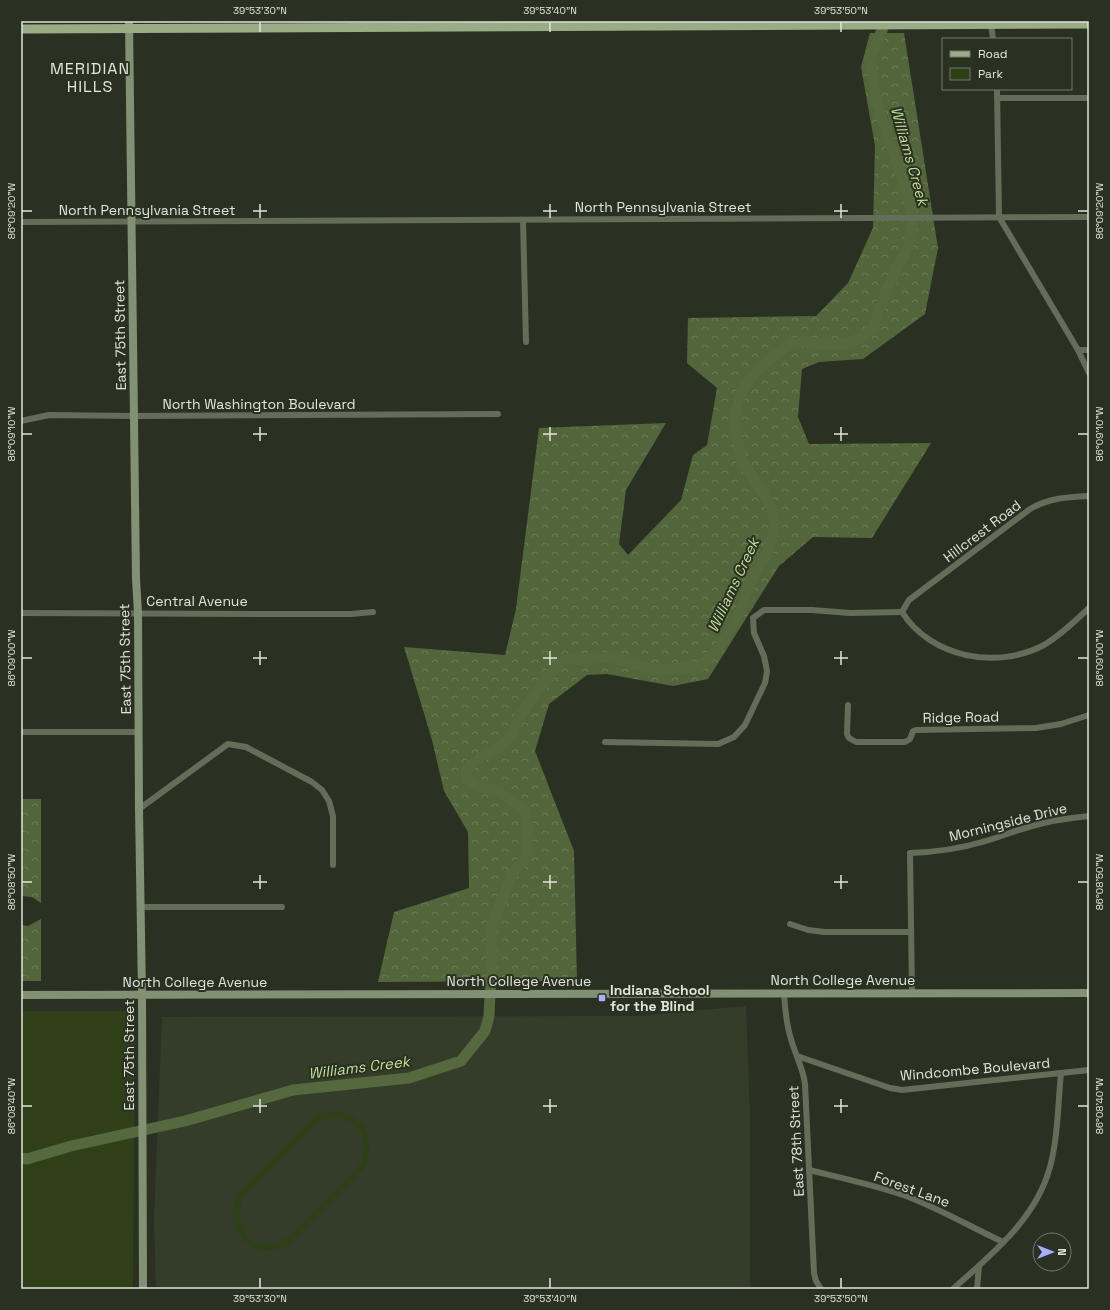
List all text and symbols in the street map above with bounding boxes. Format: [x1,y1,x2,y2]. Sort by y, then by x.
text: 39°53'30"N [233,4,287,17]
text: 39°53'40"N [523,4,577,17]
text: 39°53'50"N [814,4,868,17]
legend [942,38,1072,90]
text: Road [978,46,1007,62]
district label: MERIDIAN HILLS [50,58,130,97]
text: Park [978,66,1003,82]
water label: Williams Creek [887,104,934,209]
text: 86°09'20"W [5,182,18,239]
text: 86°09'20"W [1093,182,1106,239]
street label: North Pennsylvania Street [575,198,751,216]
street label: North Pennsylvania Street [59,201,235,219]
street label: East 75th Street [110,279,130,391]
street label: North Washington Boulevard [162,395,356,413]
text: 86°09'10"W [5,406,18,461]
text: 86°09'10"W [1093,406,1106,461]
street label: Hillcrest Road [940,496,1024,566]
water label: Williams Creek [703,533,764,635]
street label: Central Avenue [146,592,248,610]
street label: East 75th Street [115,603,135,715]
text: 86°09'00"W [5,629,18,687]
text: 86°09'00"W [1093,629,1106,687]
street label: Ridge Road [923,707,999,727]
street label: Morningside Drive [947,799,1069,845]
text: 86°08'50"W [5,853,18,910]
text: 86°08'50"W [1093,853,1106,910]
street label: North College Avenue [771,971,915,989]
street label: North College Avenue [447,972,591,990]
street label: North College Avenue [123,973,267,991]
place label: Indiana School for the Blind [610,981,710,1015]
marker: Indiana School for the Blind [597,993,607,1003]
street label: East 75th Street [120,1000,138,1110]
water label: Williams Creek [307,1051,413,1083]
street label: Windcombe Boulevard [899,1053,1051,1085]
text: 86°08'40"W [5,1077,18,1134]
text: 86°08'40"W [1093,1077,1106,1134]
street label: East 78th Street [784,1085,808,1197]
street label: Forest Lane [872,1167,952,1211]
north arrow [1032,1232,1072,1272]
text: N [1055,1248,1069,1256]
text: 39°53'30"N [233,1292,287,1305]
text: 39°53'40"N [523,1292,577,1305]
text: 39°53'50"N [814,1292,868,1305]

